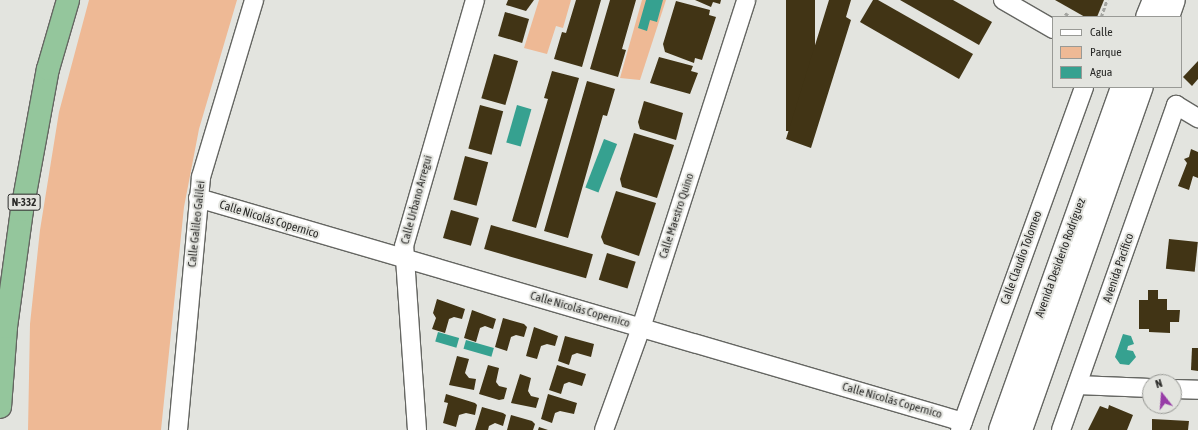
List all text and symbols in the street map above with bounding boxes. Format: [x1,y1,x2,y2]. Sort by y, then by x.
legend [1052,16,1182,88]
text: Calle [1090,25,1113,39]
text: Parque [1090,45,1122,59]
text: Agua [1090,65,1112,79]
street label: Calle Urbano Arregui [398,154,436,246]
street label: Calle Maestro Quino [656,171,698,261]
street label: Calle Galileo Galilei [185,180,209,268]
road number: N-332 [7,193,41,211]
street label: Avenida Desiderio Rodríguez [1033,196,1089,320]
street label: Calle Nicolás Copernico [218,198,320,242]
street label: Calle Claudio Tolomeo [998,209,1046,307]
street label: Avenida Pacífico [1100,232,1138,304]
street label: Calle Nicolás Copernico [528,289,632,331]
north arrow [1142,374,1182,414]
text: N [1154,377,1164,390]
street label: Calle Nicolás Copernico [840,380,944,422]

